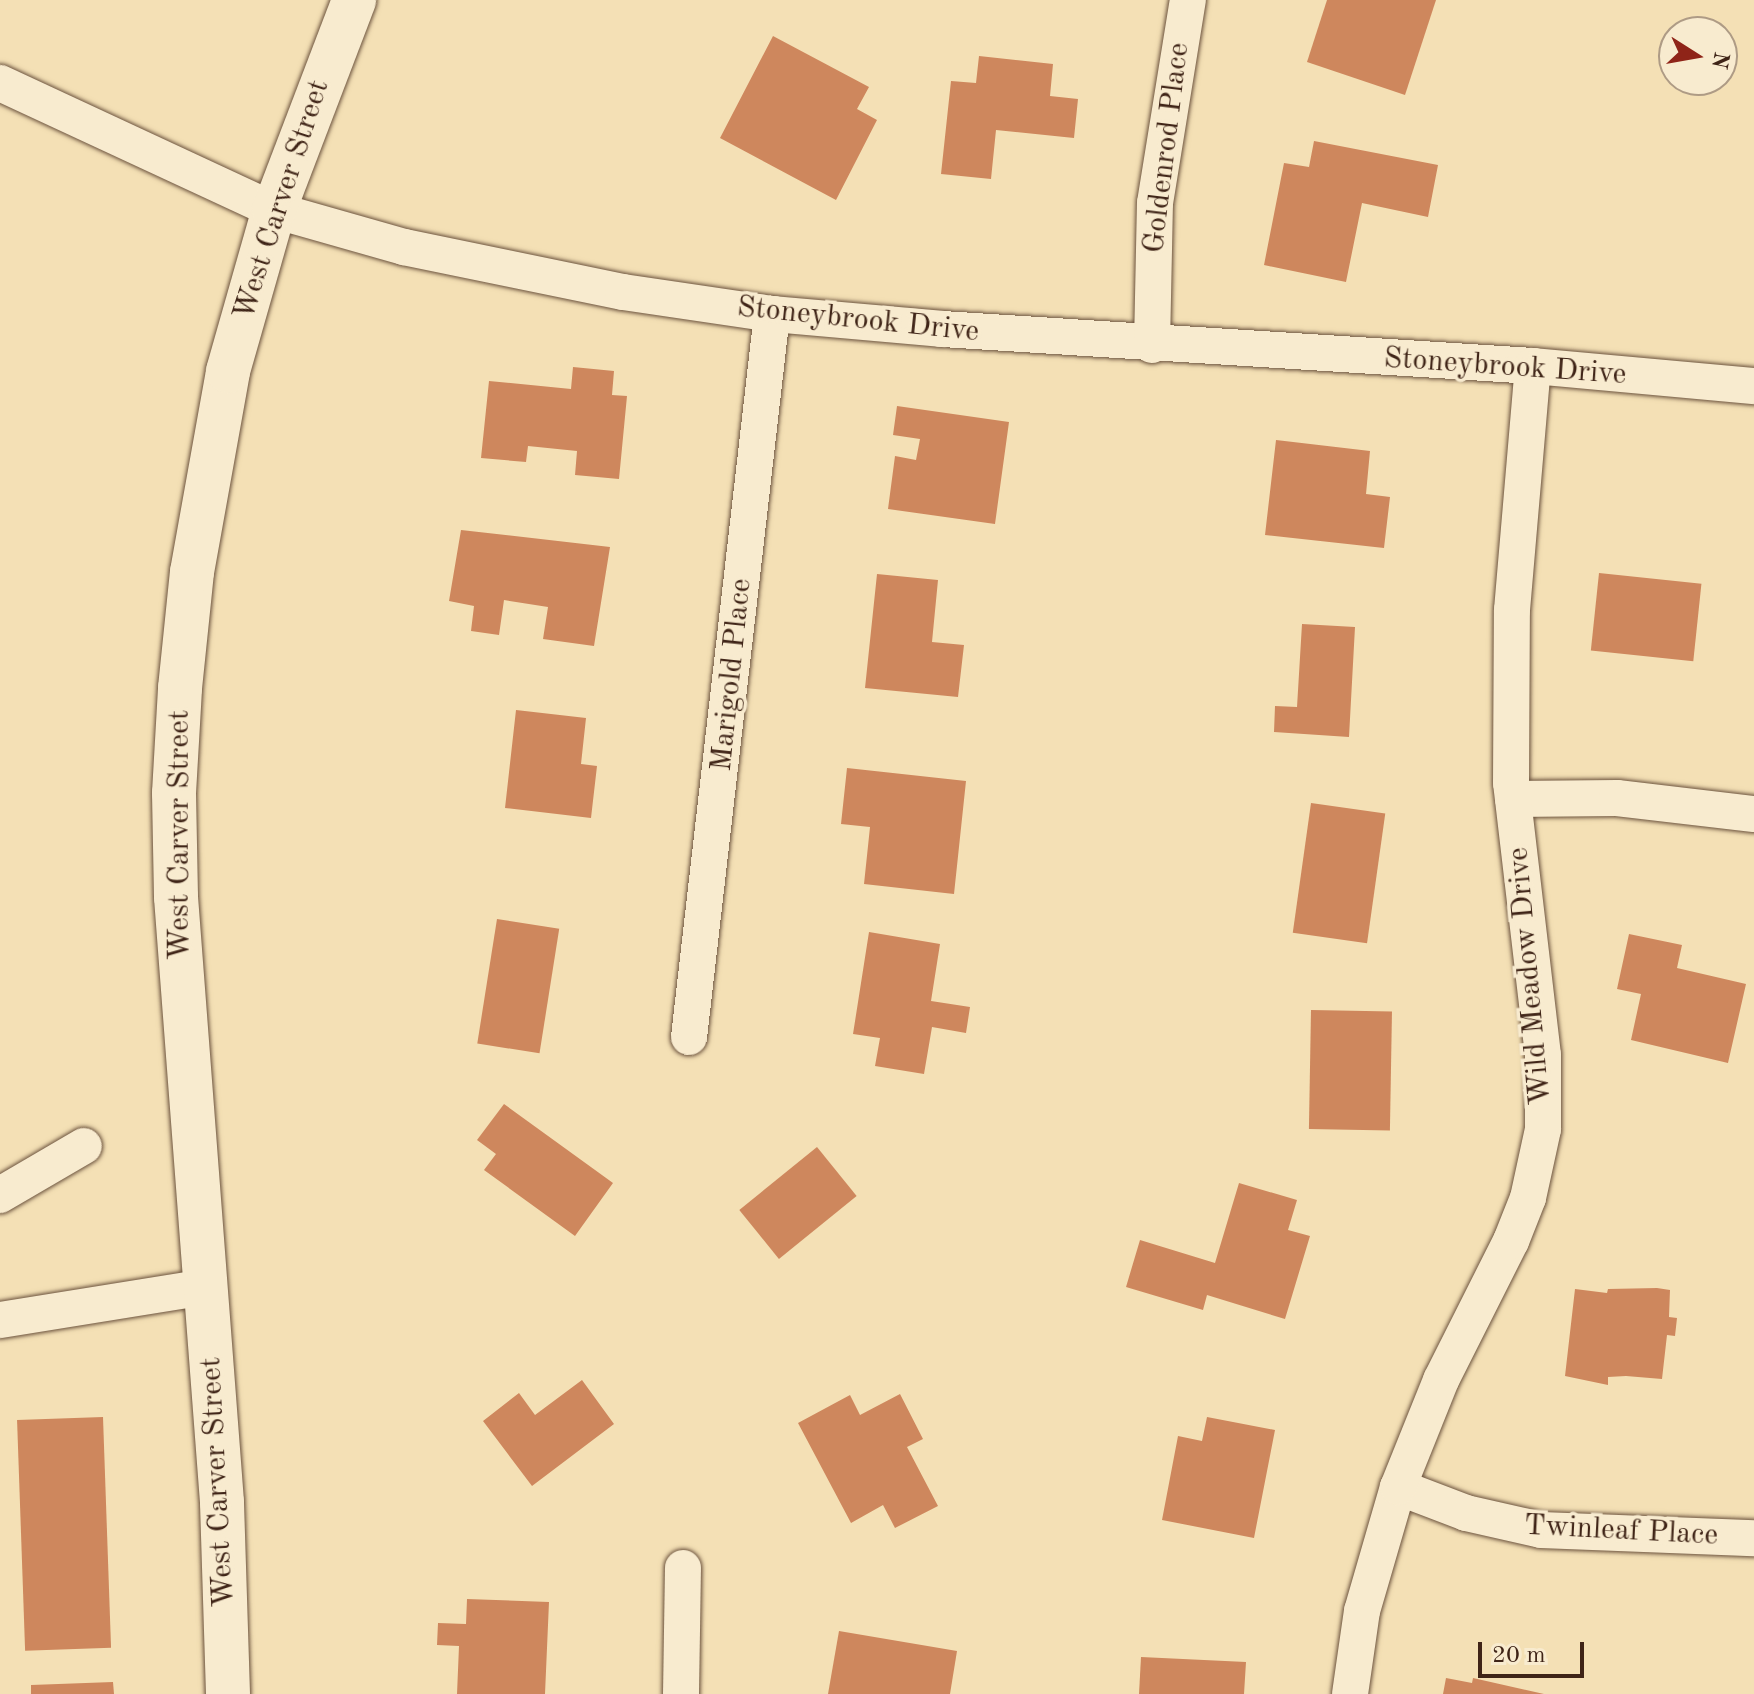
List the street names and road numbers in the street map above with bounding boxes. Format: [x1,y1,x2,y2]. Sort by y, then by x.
street label: Goldenrod Place [1136,41,1198,255]
street label: West Carver Street [226,75,338,325]
street label: Stoneybrook Drive [735,289,981,351]
street label: Stoneybrook Drive [1382,341,1628,393]
street label: Marigold Place [704,577,760,773]
street label: West Carver Street [162,710,198,960]
street label: Wild Meadow Drive [1501,846,1559,1106]
street label: West Carver Street [193,1356,243,1608]
street label: Twinleaf Place [1523,1508,1719,1554]

